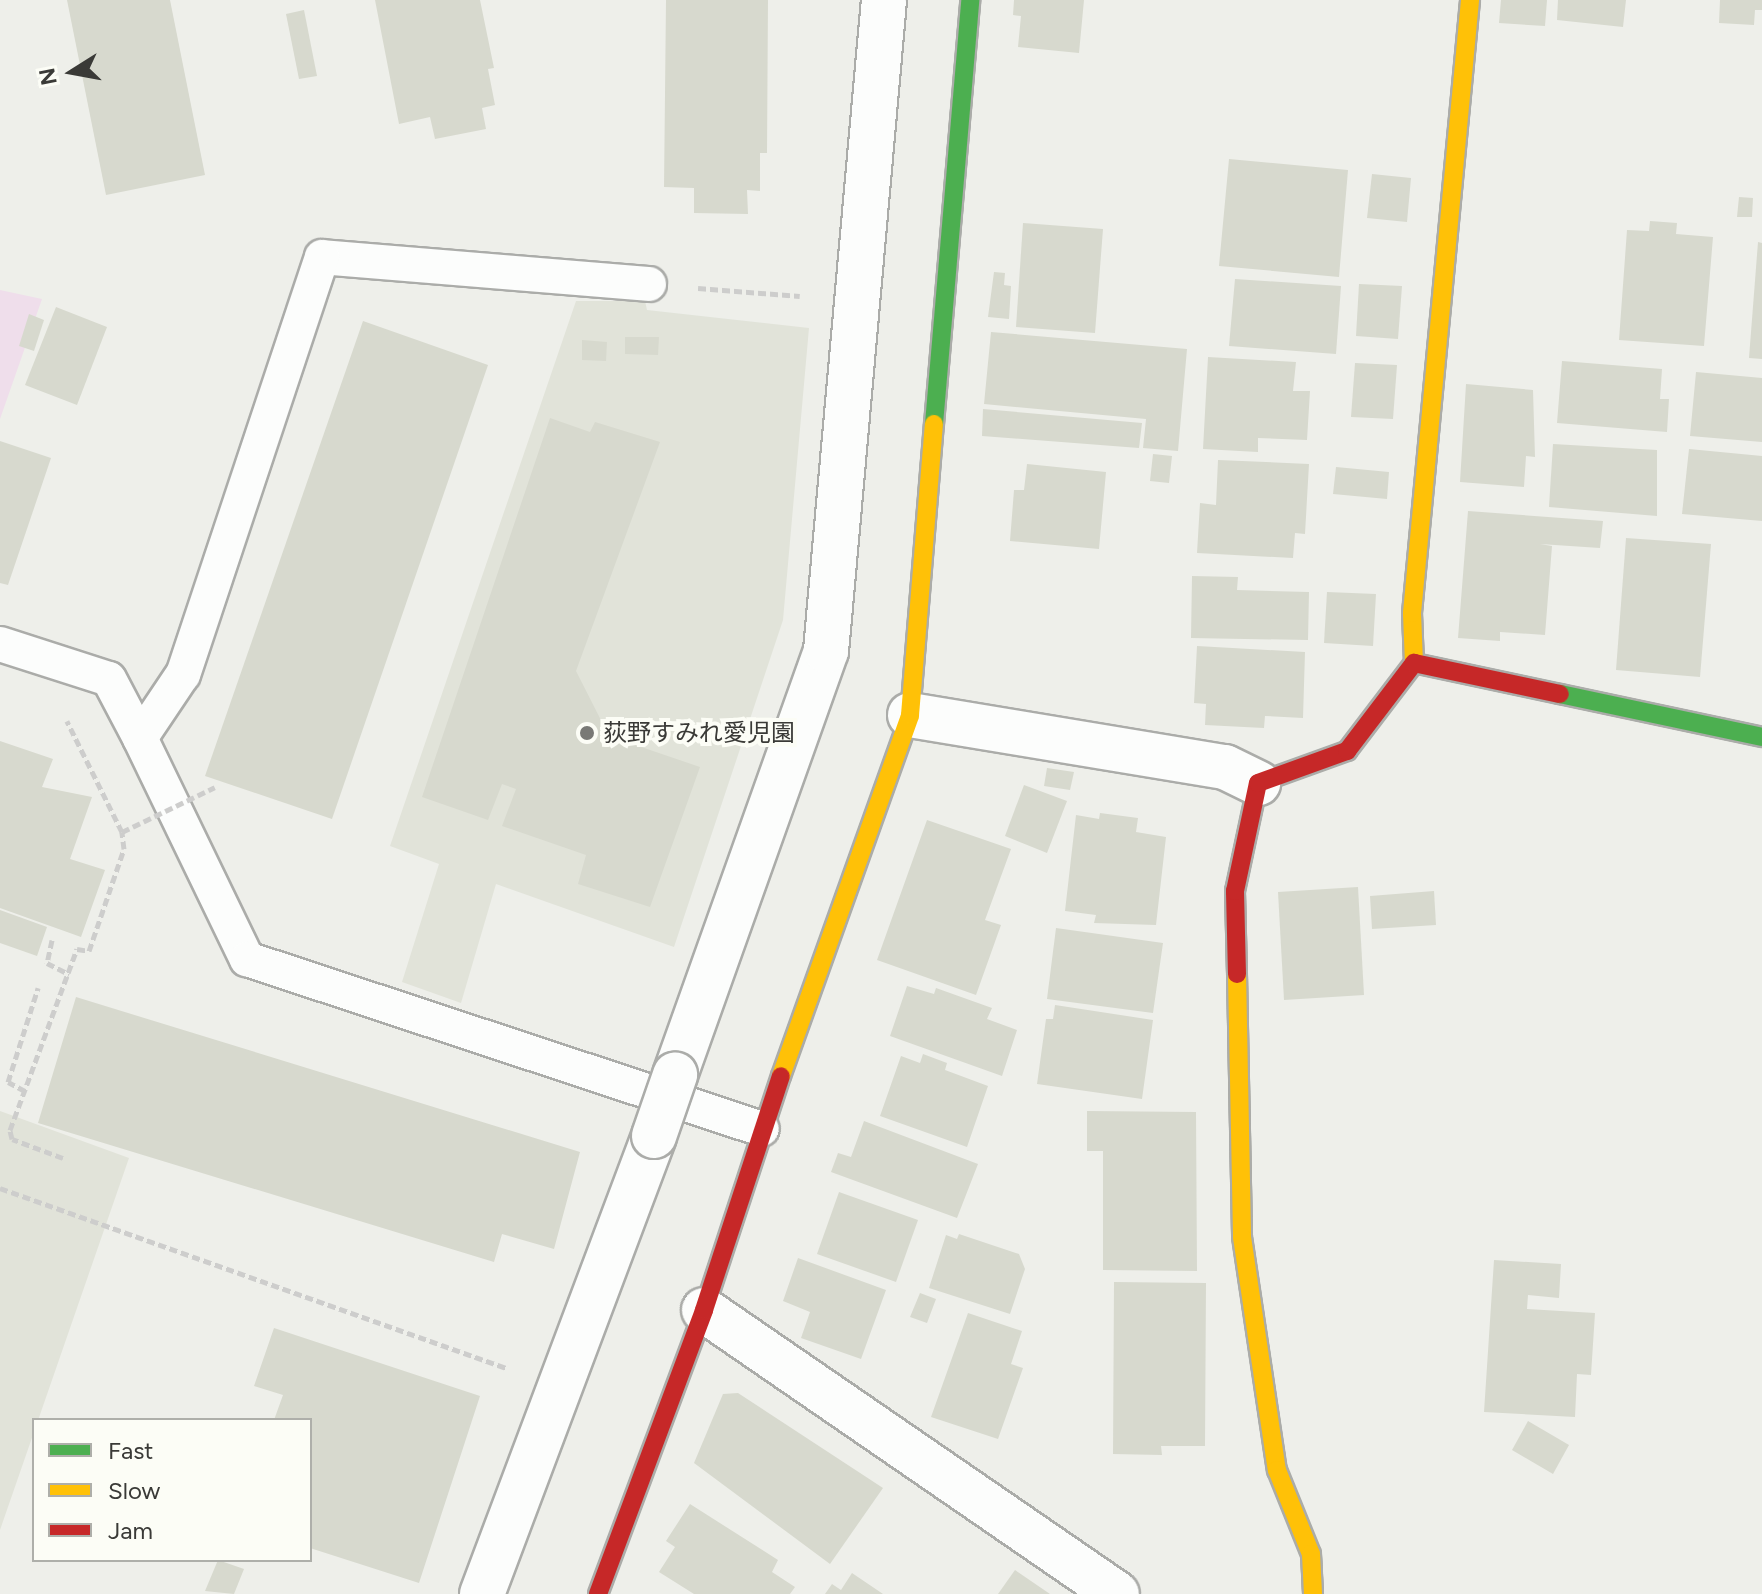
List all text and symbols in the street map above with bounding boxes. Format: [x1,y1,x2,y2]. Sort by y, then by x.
north arrow [32,32,112,112]
text: N [33,66,63,88]
place label: 荻野すみれ愛児園 [603,719,795,747]
marker: 荻野すみれ愛児園 [578,724,596,742]
legend [32,1418,312,1562]
text: Fast [108,1436,153,1465]
text: Slow [108,1476,160,1505]
text: Jam [108,1516,153,1545]

